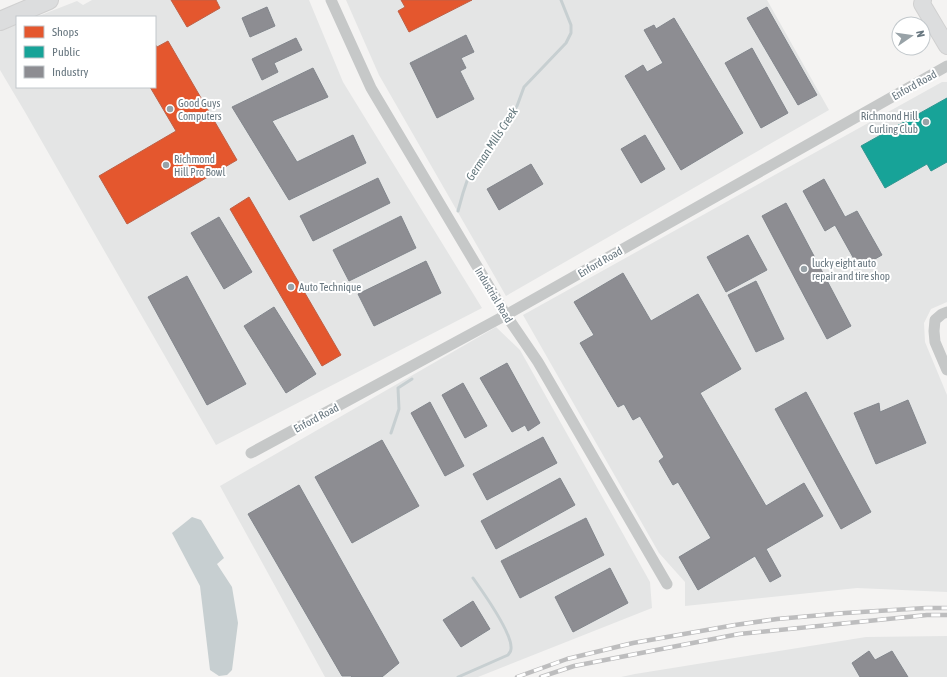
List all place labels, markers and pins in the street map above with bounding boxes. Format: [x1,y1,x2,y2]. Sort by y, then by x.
place label: Good Guys Computers [178,97,222,122]
marker: Good Guys Computers [165,104,175,114]
place label: Richmond Hill Curling Club [861,110,918,135]
marker: Richmond Hill Curling Club [921,117,931,127]
place label: Richmond Hill Pro Bowl [174,153,225,178]
marker: Richmond Hill Pro Bowl [161,160,171,170]
place label: lucky eight auto repair and tire shop [812,257,890,282]
marker: lucky eight auto repair and tire shop [799,264,809,274]
place label: Auto Technique [299,281,361,293]
marker: Auto Technique [286,282,296,292]

